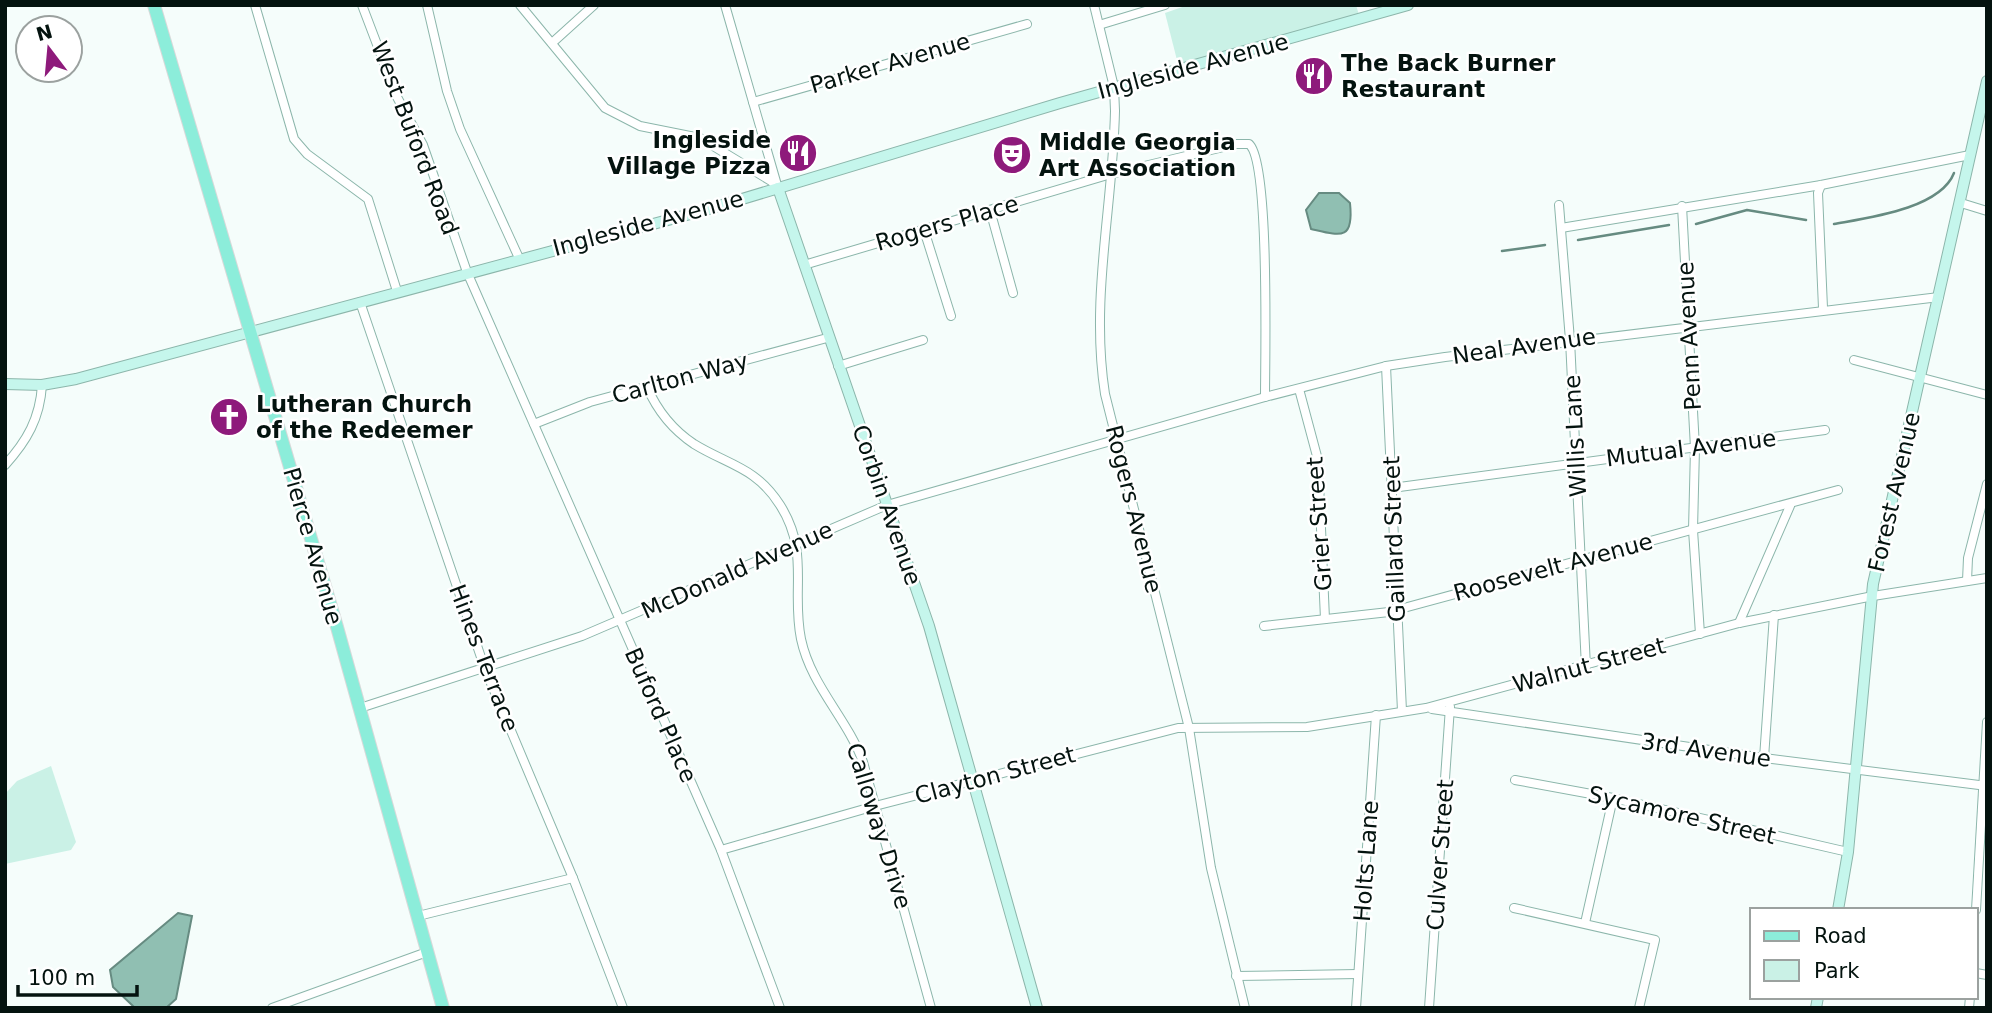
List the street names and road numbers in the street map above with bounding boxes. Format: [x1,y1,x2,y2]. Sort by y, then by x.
street label: Parker Avenue [807,28,973,98]
street label: Ingleside Avenue [1095,28,1291,104]
street label: West Buford Road [366,38,464,238]
street label: Ingleside Avenue [550,185,746,261]
street label: Rogers Place [872,190,1022,256]
street label: Penn Avenue [1672,261,1706,411]
street label: Neal Avenue [1451,323,1597,369]
street label: Carlton Way [609,347,751,409]
street label: Willis Lane [1559,374,1591,498]
street label: Forest Avenue [1863,409,1925,575]
street label: Corbin Avenue [847,421,927,589]
street label: Rogers Avenue [1101,422,1167,596]
street label: Mutual Avenue [1604,425,1778,471]
street label: Grier Street [1301,456,1337,592]
street label: Gaillard Street [1378,456,1410,622]
street label: Pierce Avenue [278,464,348,628]
street label: McDonald Avenue [637,516,837,624]
street label: Roosevelt Avenue [1451,528,1655,606]
street label: Hines Terrace [444,581,524,735]
street label: Walnut Street [1510,632,1668,698]
street label: Buford Place [620,644,702,786]
street label: 3rd Avenue [1639,728,1773,772]
street label: Calloway Drive [841,740,917,912]
street label: Clayton Street [912,741,1078,809]
street label: Culver Street [1422,779,1458,931]
street label: Sycamore Street [1586,781,1778,849]
street label: Holts Lane [1349,799,1383,923]

